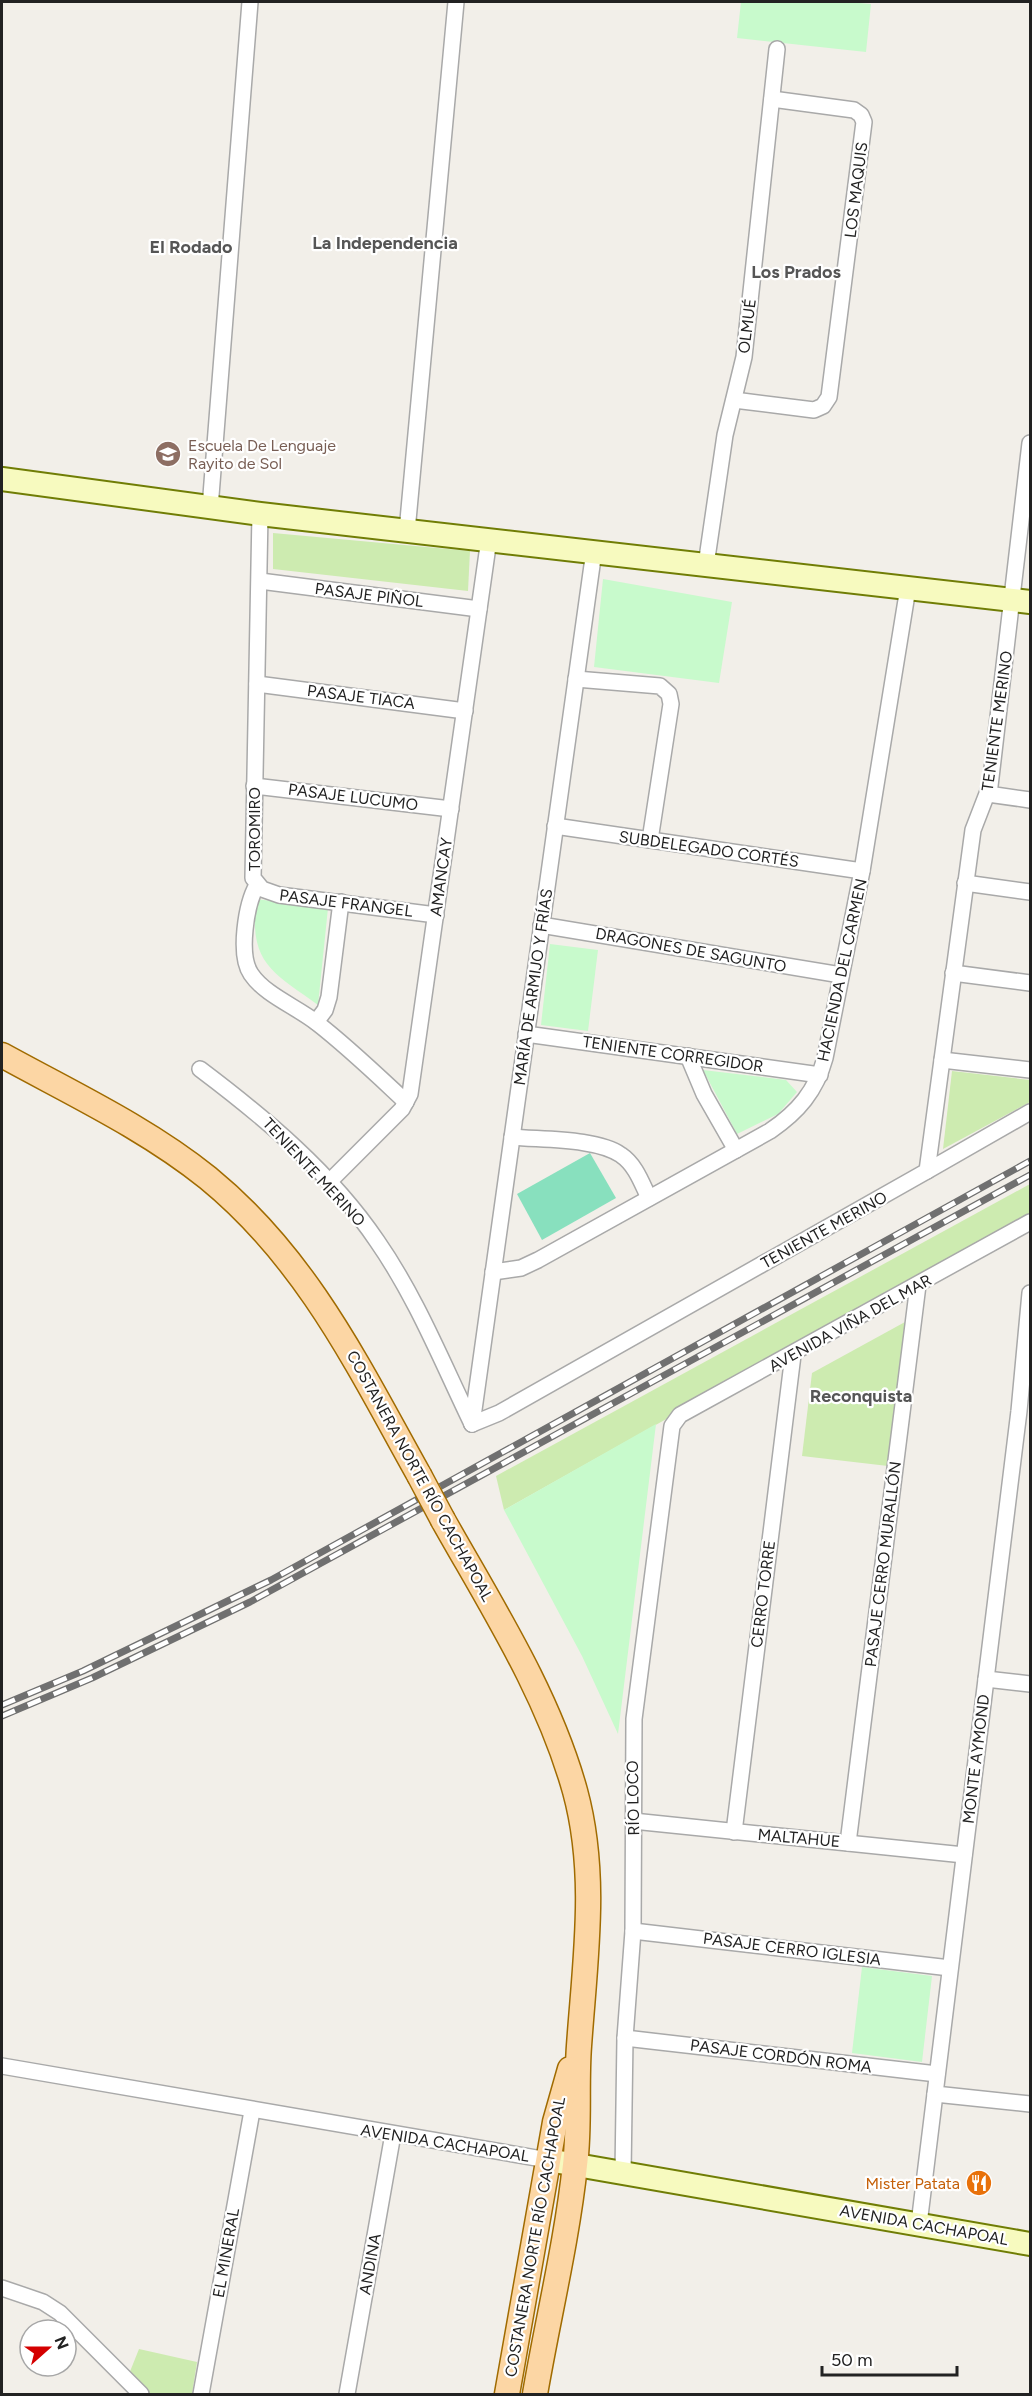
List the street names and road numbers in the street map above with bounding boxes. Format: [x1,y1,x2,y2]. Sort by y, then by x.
street label: LOS MAQUIS [841,141,871,239]
street label: OLMUÉ [734,298,760,354]
street label: PASAJE PIÑOL [314,579,425,611]
street label: TENIENTE MERINO [978,650,1016,792]
street label: PASAJE TIACA [306,681,416,713]
street label: PASAJE LUCUMO [287,780,419,814]
street label: TOROMIRO [245,787,264,871]
street label: SUBDELEGADO CORTÉS [618,827,800,871]
street label: AMANCAY [426,836,456,918]
street label: HACIENDA DEL CARMEN [813,877,871,1063]
street label: PASAJE FRANGEL [278,885,414,921]
street label: MARÍA DE ARMIJO Y FRÍAS [510,887,556,1087]
street label: DRAGONES DE SAGUNTO [594,924,788,976]
street label: TENIENTE CORREGIDOR [581,1032,765,1076]
street label: TENIENTE MERINO [259,1114,369,1230]
street label: TENIENTE MERINO [758,1187,890,1273]
street label: AVENIDA VIÑA DEL MAR [765,1270,935,1376]
street label: COSTANERA NORTE RÍO CACHAPOAL [343,1347,497,1605]
street label: PASAJE CERRO MURALLÓN [861,1460,905,1668]
street label: CERRO TORRE [747,1539,779,1649]
street label: MONTE AYMOND [959,1693,993,1825]
street label: RÍO LOCO [623,1760,643,1836]
street label: MALTAHUE [757,1825,841,1851]
street label: PASAJE CERRO IGLESIA [702,1929,882,1969]
street label: PASAJE CORDÓN ROMA [689,2035,873,2077]
street label: COSTANERA NORTE RÍO CACHAPOAL [501,2095,569,2379]
street label: AVENIDA CACHAPOAL [359,2120,531,2166]
street label: AVENIDA CACHAPOAL [838,2201,1010,2249]
street label: EL MINERAL [209,2206,243,2299]
street label: ANDINA [355,2232,385,2296]

